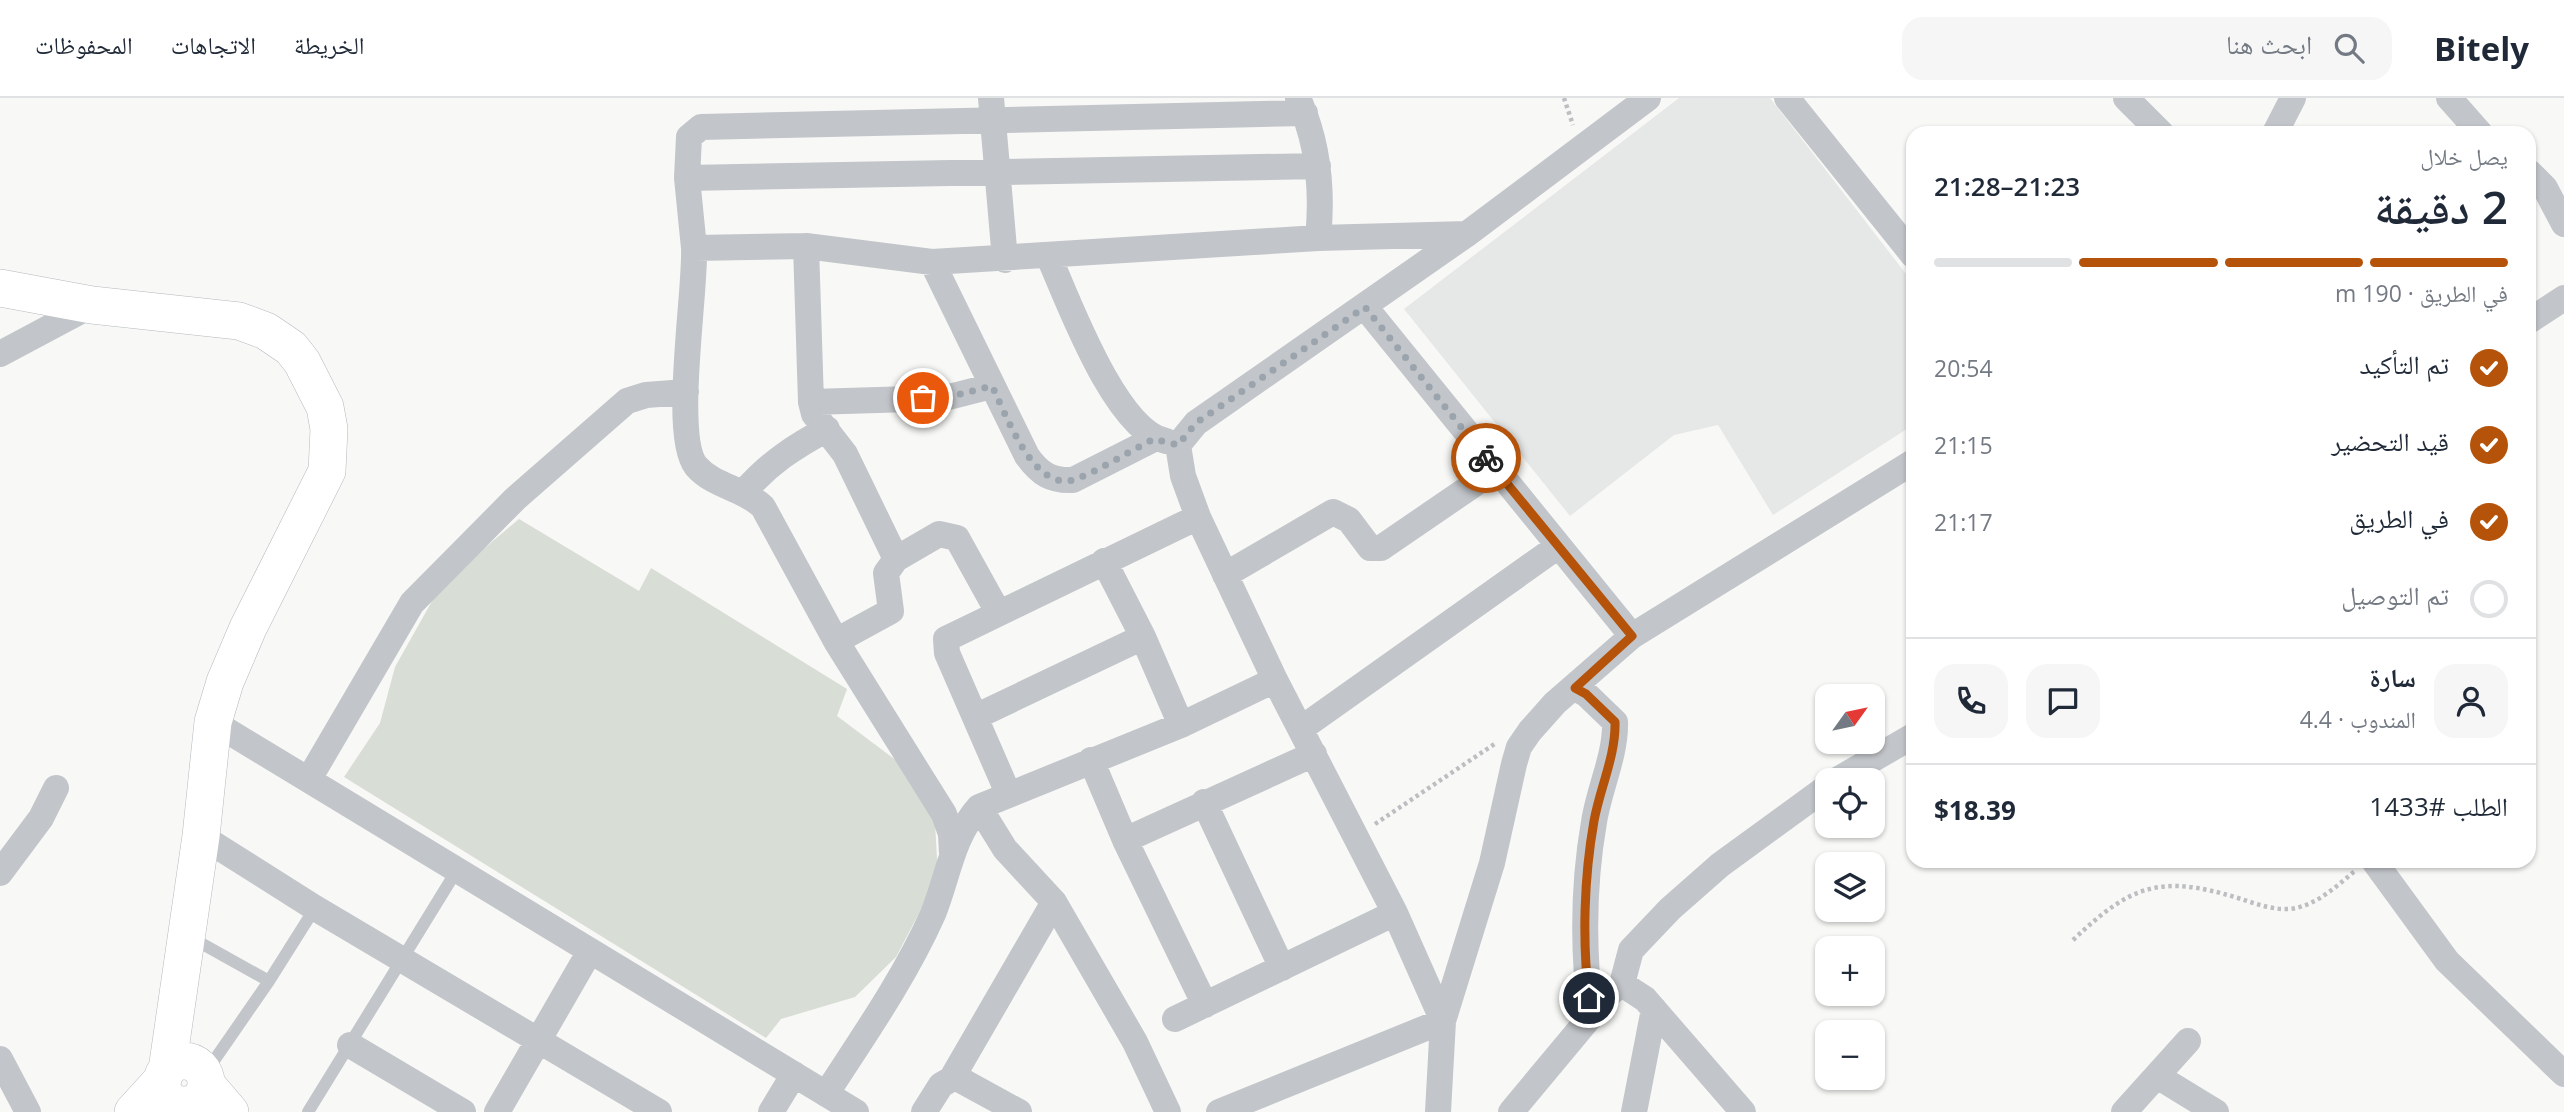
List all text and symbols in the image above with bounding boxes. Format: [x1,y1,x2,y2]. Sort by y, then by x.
search box [1902,17,2392,80]
text: ابحث هنا [2226,26,2312,62]
text: Bitely [2434,26,2529,71]
text: المحفوظات [35,28,133,61]
text: الاتجاهات [171,28,256,61]
text: الخريطة [294,28,365,61]
icon: search [2330,29,2368,67]
text: يصل خلال [2420,140,2508,172]
text: 21:23–21:28 [1934,168,2080,204]
text: 2 دقيقة [2374,175,2508,237]
text: في الطريق · 190 m [2335,277,2508,309]
text: تم التأكيد [2359,346,2449,382]
icon: check [2470,349,2508,387]
text: 20:54 [1934,352,1993,384]
pin [893,368,953,428]
icon: bag [904,379,942,417]
courier [1451,423,1521,493]
text: قيد التحضير [2331,423,2449,459]
icon: check [2470,426,2508,464]
text: 21:15 [1934,429,1993,461]
icon: bike [1467,439,1505,477]
text: في الطريق [2349,500,2449,536]
icon: check [2470,503,2508,541]
text: 21:17 [1934,506,1993,538]
text: تم التوصيل [2341,577,2449,613]
text: سارة [2369,659,2416,695]
button: phone [1934,664,2008,738]
button: chat [2026,664,2100,738]
button: person [2434,664,2508,738]
north arrow [1815,684,1885,754]
map controls [1815,684,1885,1090]
text: المندوب · 4.4 [2300,703,2416,735]
button: locate [1815,768,1885,838]
text: الطلب #1433 [2369,788,2508,824]
text: $18.39 [1934,792,2016,828]
button: layers [1815,852,1885,922]
button: + [1815,936,1885,1006]
pin [1559,968,1619,1028]
icon: home [1570,979,1608,1017]
button: − [1815,1020,1885,1090]

